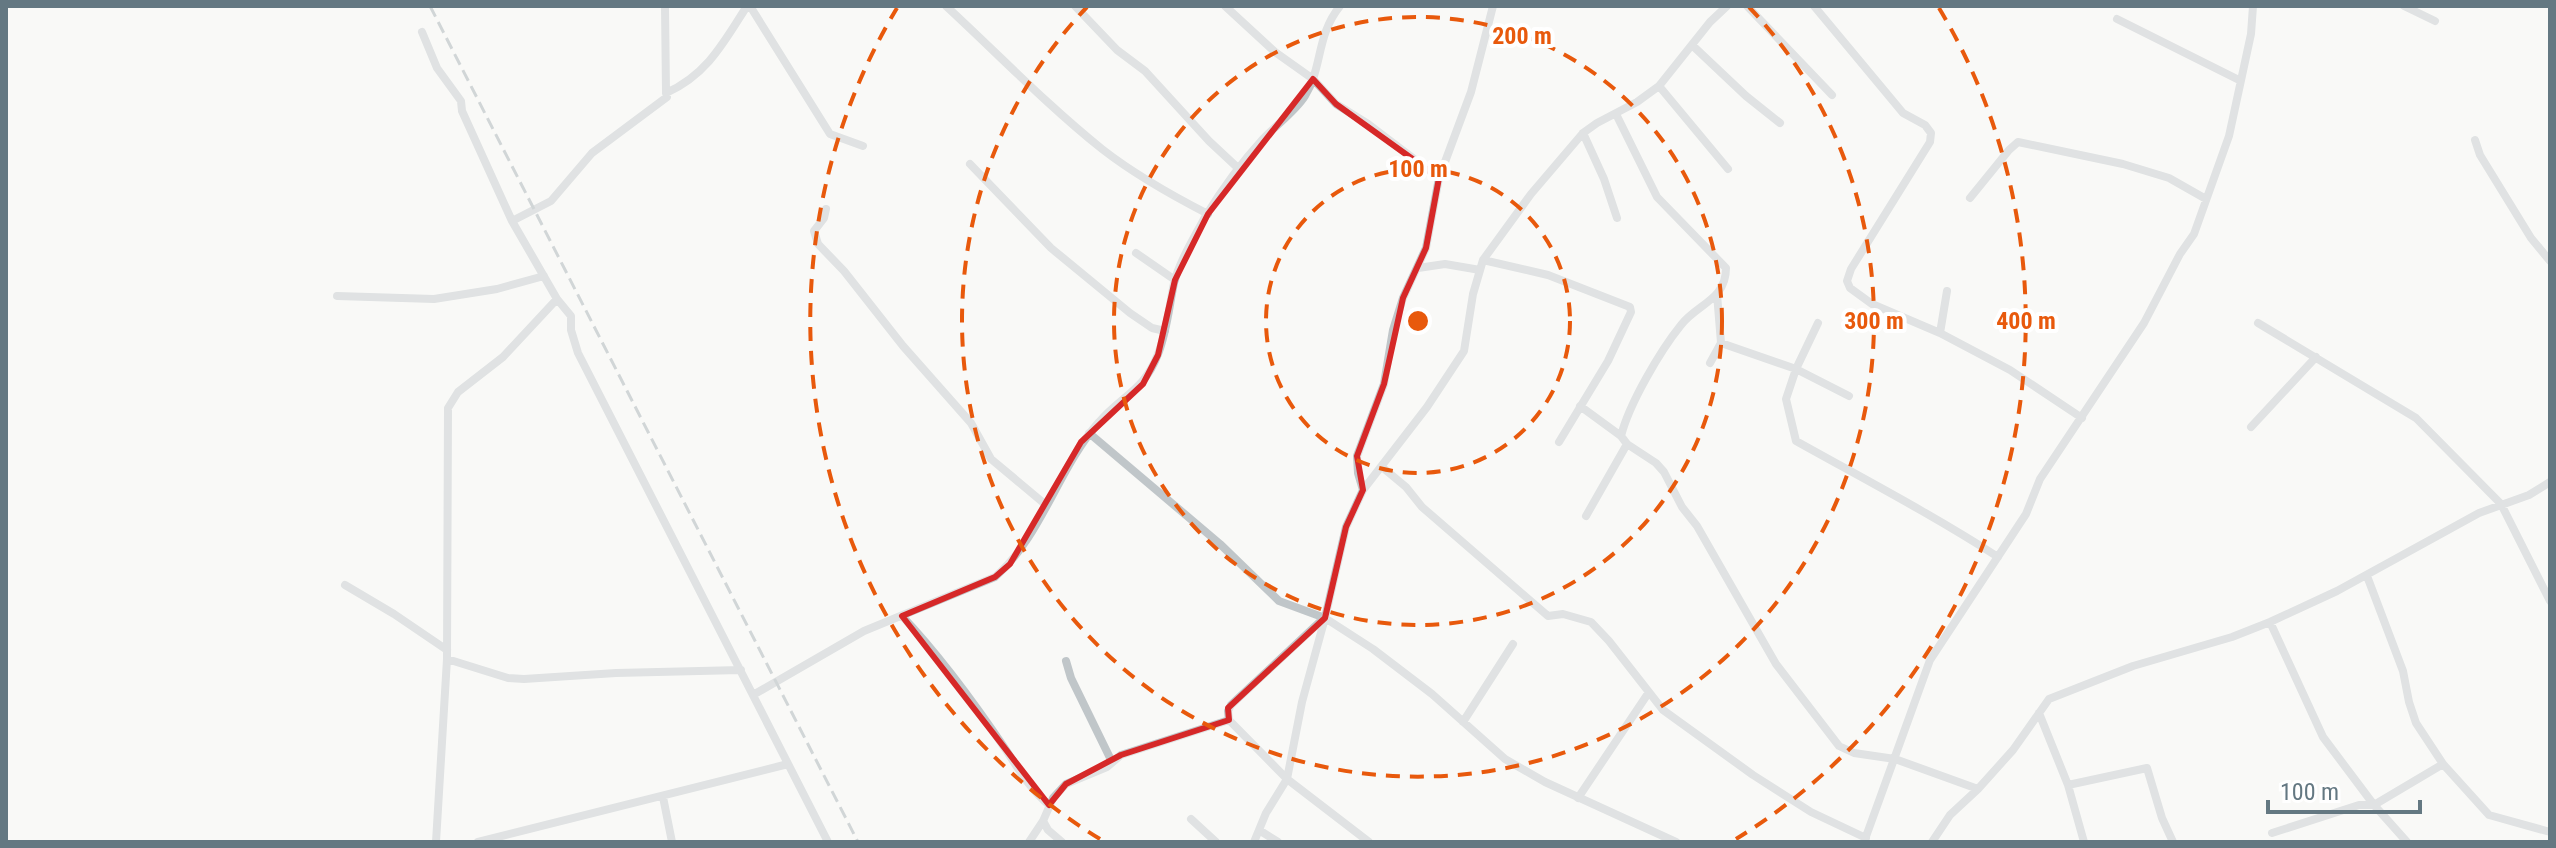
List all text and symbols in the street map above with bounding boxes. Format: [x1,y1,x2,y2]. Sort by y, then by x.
text: 200 m [1492,22,1552,50]
text: 100 m [1388,155,1448,183]
centre of rings [1404,307,1432,335]
text: 300 m [1844,307,1904,335]
text: 400 m [1996,307,2056,335]
scale bar [2268,764,2420,814]
text: 100 m [2280,778,2339,806]

